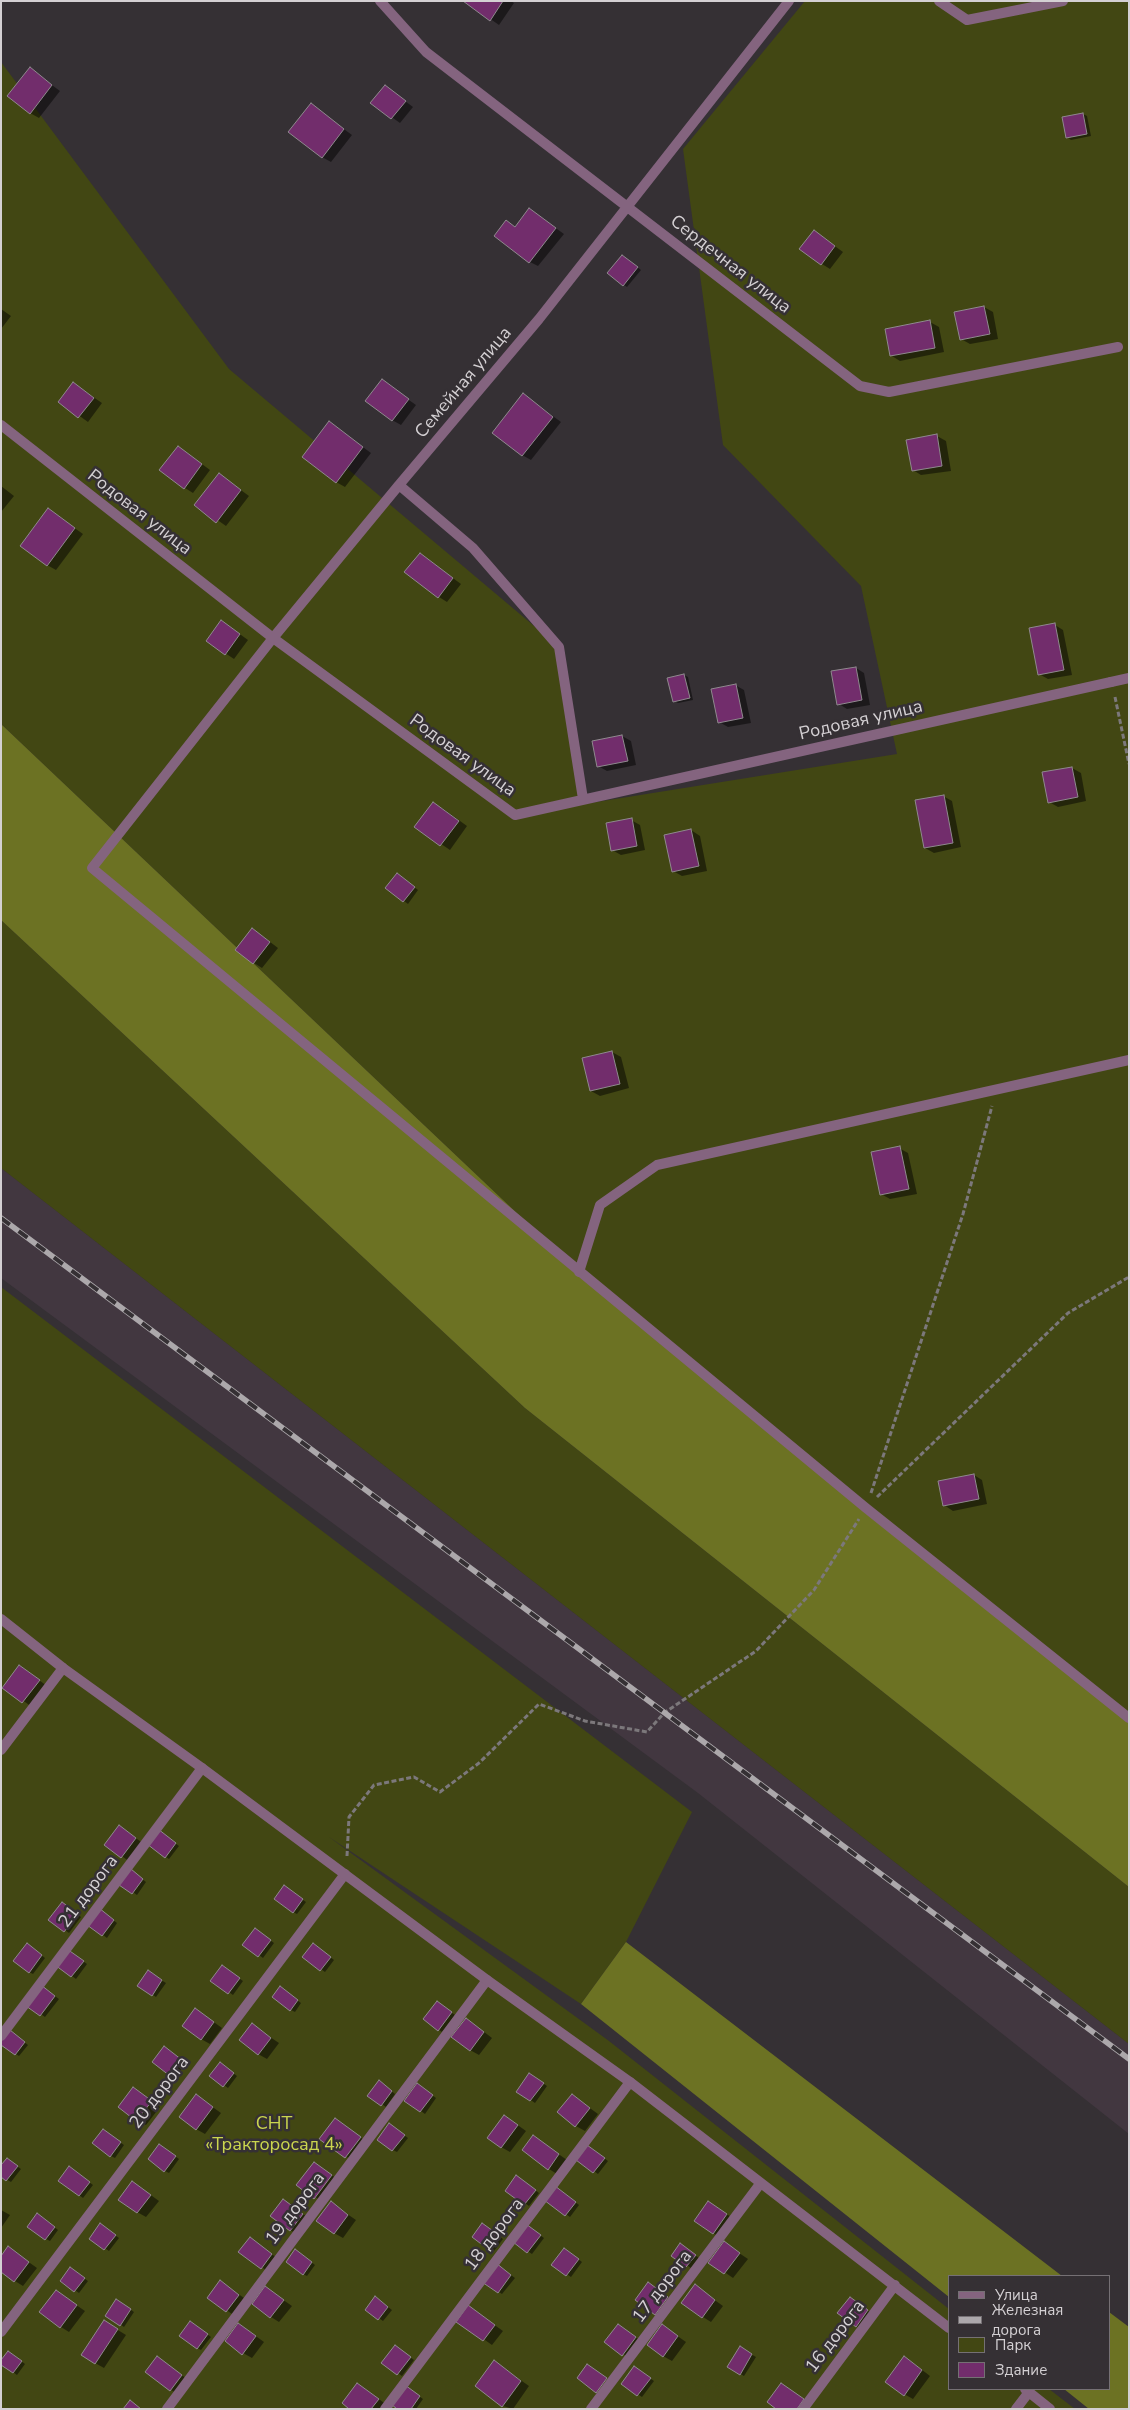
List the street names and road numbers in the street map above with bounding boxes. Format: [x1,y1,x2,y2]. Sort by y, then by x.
street label: Сердечная улица [665,211,795,319]
street label: Семейная улица [411,323,517,443]
street label: Родовая улица [83,466,195,560]
street label: Родовая улица [797,696,925,746]
street label: Родовая улица [405,710,519,802]
street label: 21 дорога [55,1851,123,1933]
street label: 20 дорога [126,2052,194,2134]
street label: 19 дорога [262,2168,330,2250]
street label: 18 дорога [461,2194,529,2276]
street label: 17 дорога [629,2246,697,2328]
street label: 16 дорога [802,2296,870,2378]

